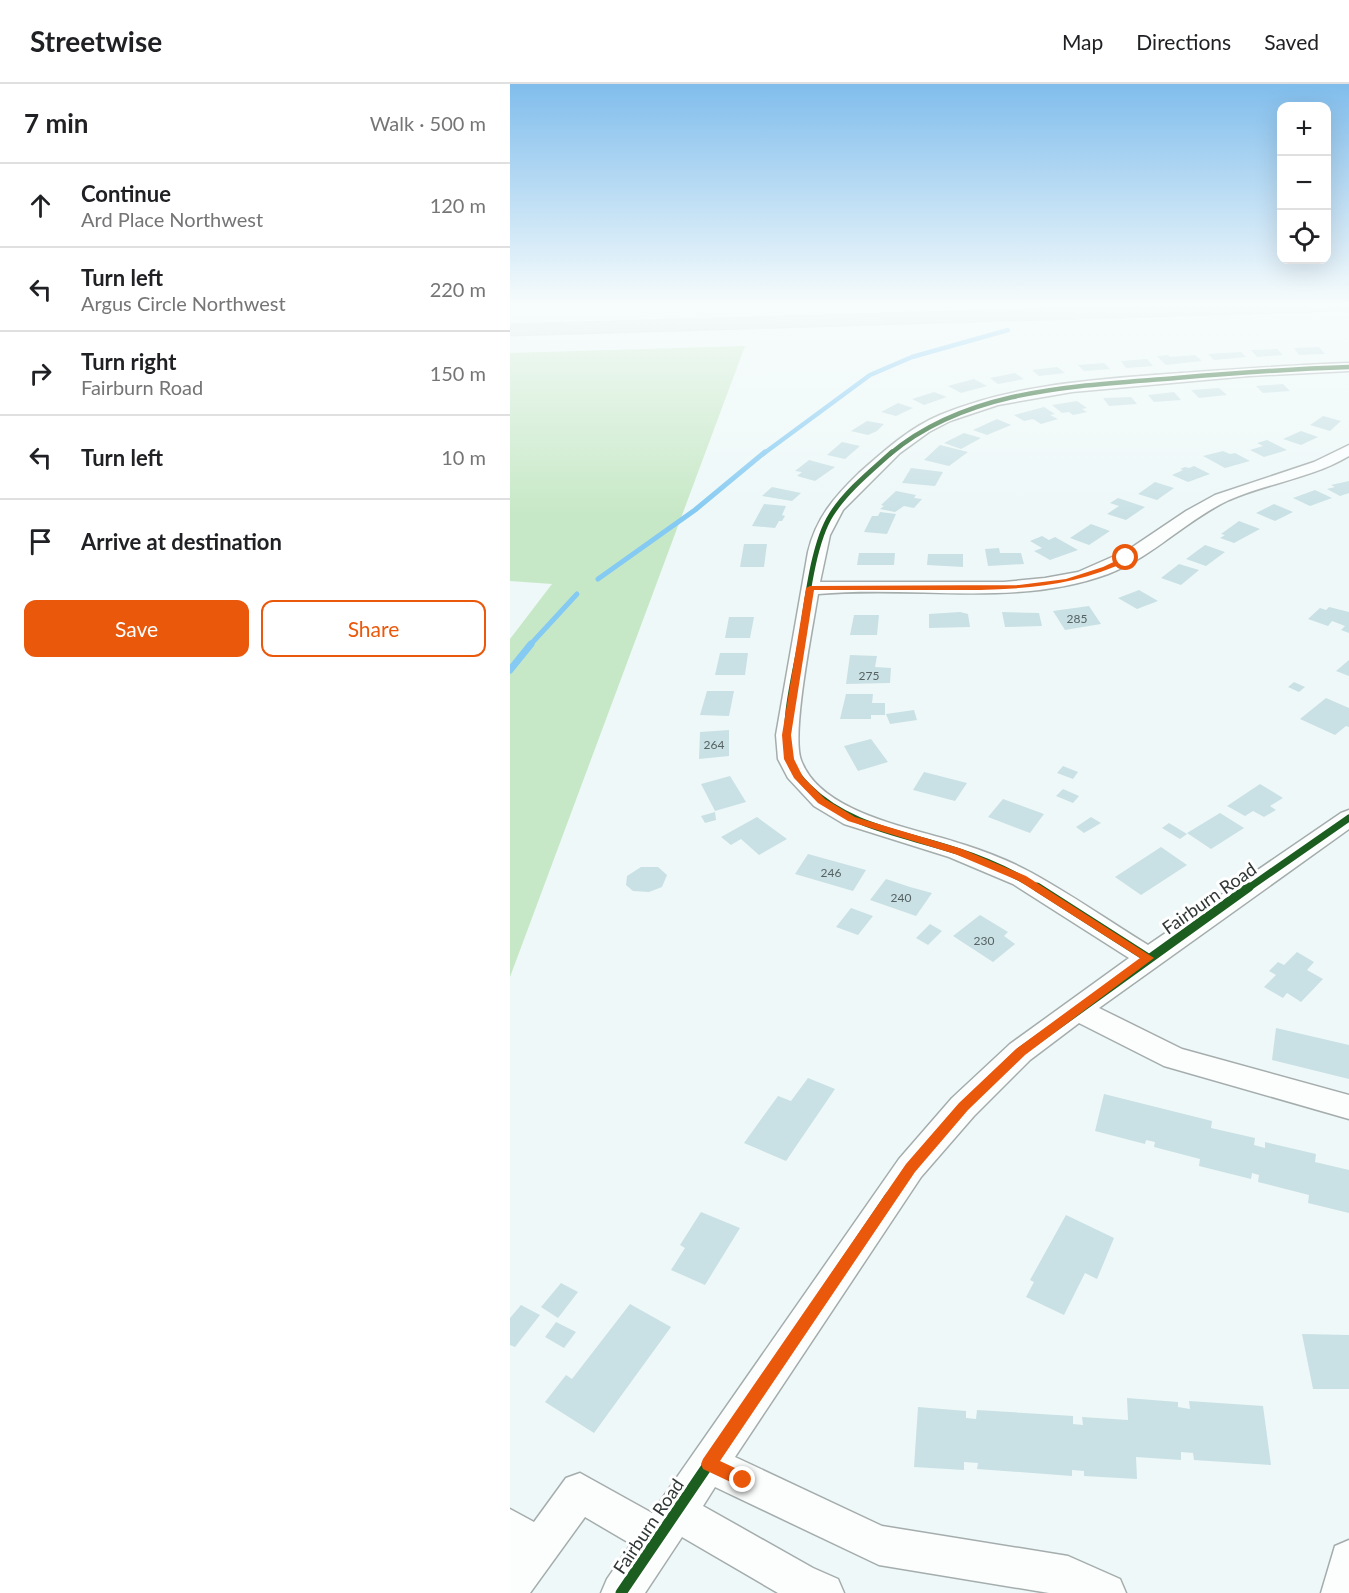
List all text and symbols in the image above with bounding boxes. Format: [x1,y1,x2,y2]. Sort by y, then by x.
text: Streetwise [30,24,162,58]
text: Map [1062,29,1103,54]
text: Directions [1136,29,1231,54]
text: Saved [1264,29,1319,54]
map controls [1277,102,1331,264]
button: + [1277,102,1331,156]
text: 7 min [24,107,88,139]
text: Walk · 500 m [370,111,486,135]
button: − [1277,156,1331,210]
text: Continue [81,180,171,207]
icon: ahead [24,189,57,222]
text: 120 m [430,193,486,217]
text: Ard Place Northwest [81,207,263,231]
button: locate [1277,210,1331,264]
text: Turn left [81,264,163,291]
icon: left [24,273,57,306]
text: 220 m [430,277,486,301]
text: Argus Circle Northwest [81,291,286,315]
text: Turn right [81,348,176,375]
icon: right [24,357,57,390]
text: 150 m [430,361,486,385]
text: Fairburn Road [81,375,203,399]
icon: left [24,441,57,474]
text: Turn left [81,444,163,471]
text: 10 m [441,445,486,469]
icon: arrive [24,525,57,558]
text: Arrive at destination [81,528,282,555]
route start [1112,544,1138,570]
button: Save [24,600,249,657]
button: Share [261,600,486,657]
house number: 285 [1067,611,1087,626]
house number: 275 [859,668,879,683]
house number: 264 [704,737,724,752]
street label: Fairburn Road [1158,857,1260,939]
house number: 246 [821,865,841,880]
house number: 240 [891,890,911,905]
house number: 230 [974,933,994,948]
route end [729,1466,755,1492]
street label: Fairburn Road [608,1474,688,1578]

